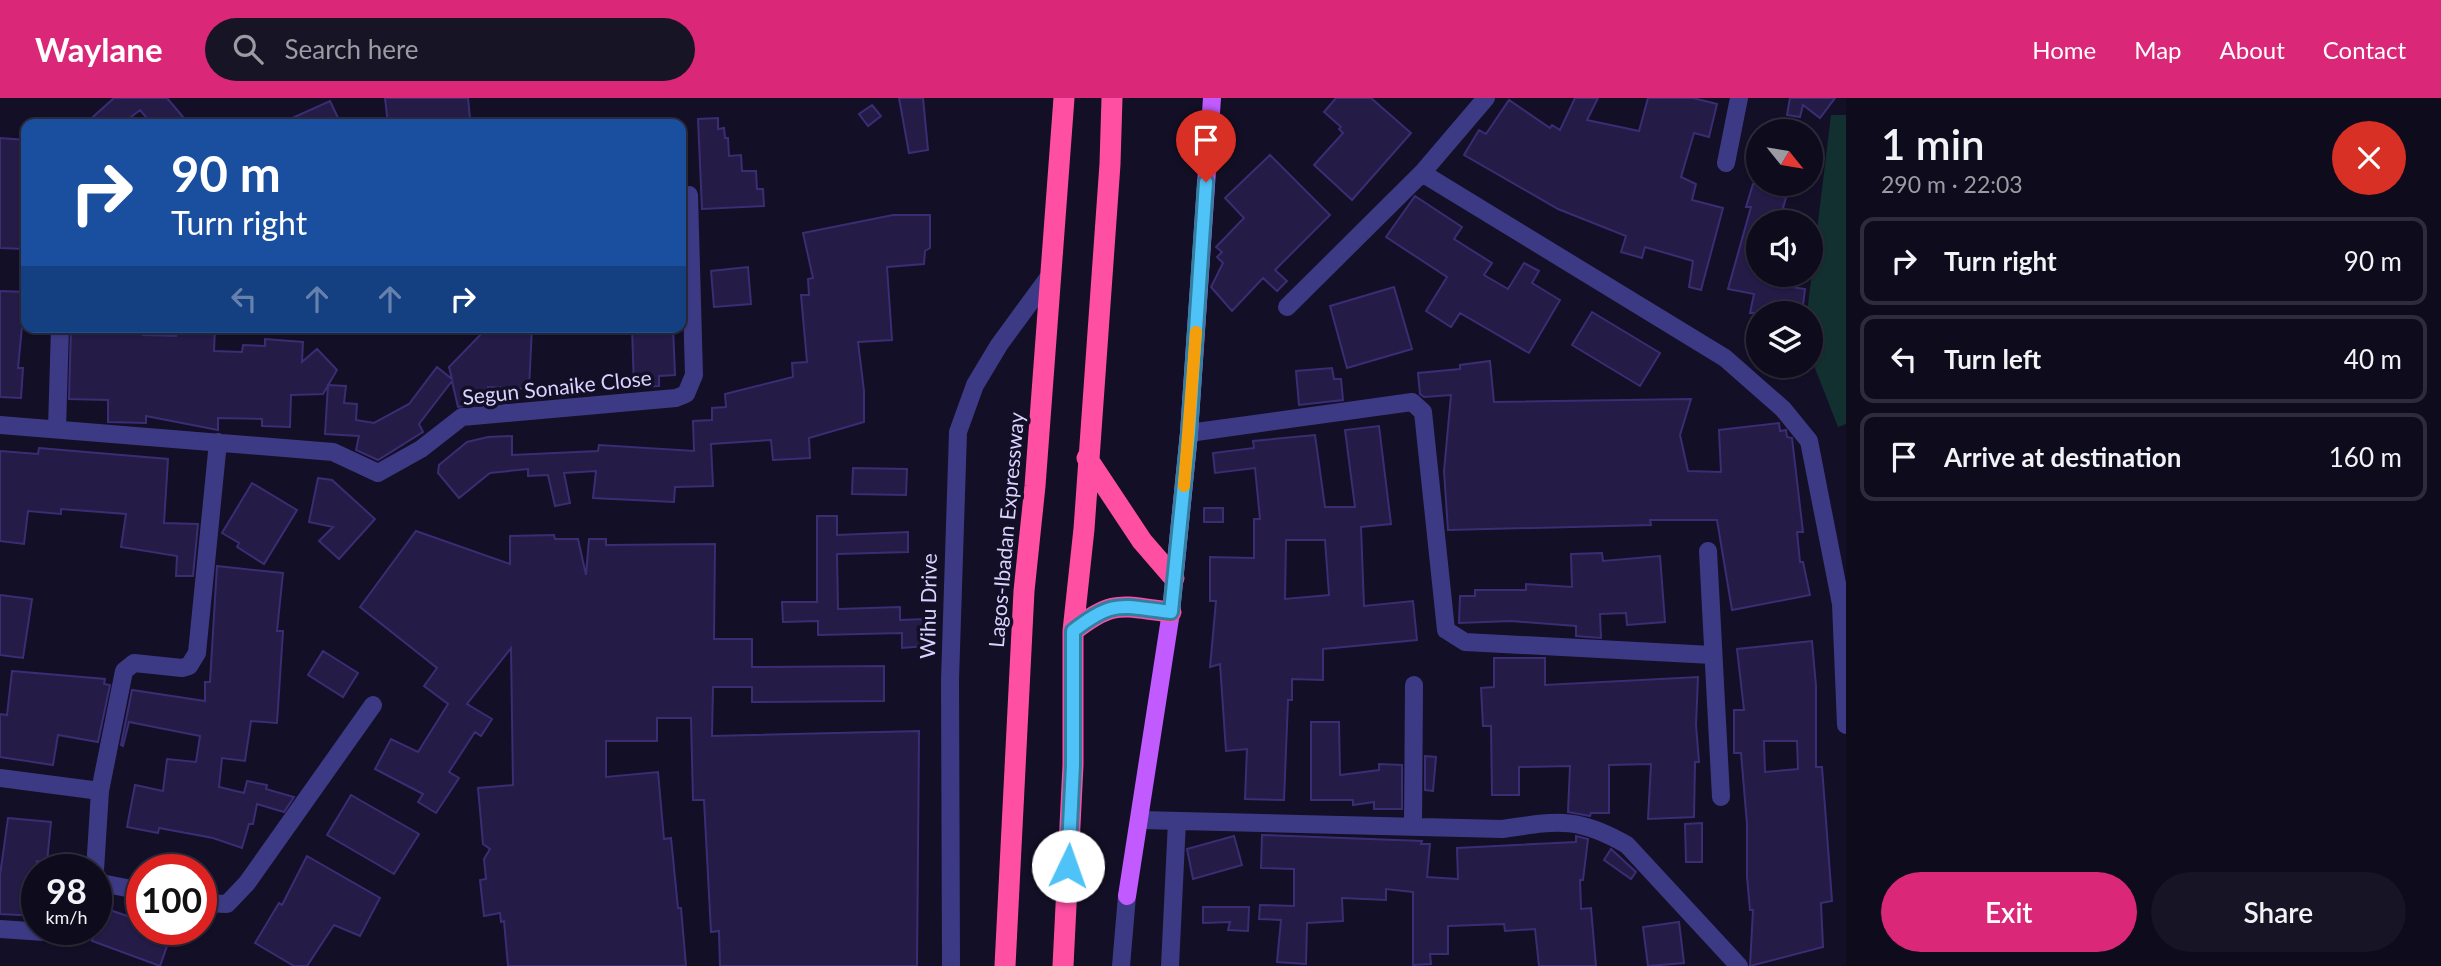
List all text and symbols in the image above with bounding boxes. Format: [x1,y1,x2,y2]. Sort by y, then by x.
search box [205,18,695,81]
text: Waylane [35,29,163,69]
icon: search [229,30,267,68]
text: Search here [285,33,419,65]
text: Home [2032,35,2096,64]
text: Map [2134,35,2182,64]
text: About [2220,35,2285,64]
text: Contact [2323,35,2406,64]
pin [1176,110,1236,182]
north arrow [1746,119,1824,196]
map controls [1746,119,1823,378]
text: 1 min [1881,119,1985,169]
icon: arrive [1187,121,1225,159]
button: close [2332,121,2406,195]
text: 90 m [171,144,281,202]
icon: right [56,147,147,238]
text: 290 m · 22:03 [1881,170,2023,198]
text: Turn right [171,203,307,242]
button: sound [1746,210,1823,287]
icon: right [1885,242,1923,280]
text: Turn right [1944,245,2057,277]
text: 90 m [2344,245,2402,277]
icon: left [225,280,263,318]
icon: ahead [298,280,336,318]
icon: ahead [371,280,409,318]
icon: right [444,280,482,318]
button: layers [1746,301,1823,378]
icon: left [1885,340,1923,378]
text: Turn left [1944,343,2041,375]
text: 40 m [2344,343,2402,375]
street label: Segun Sonaike Close [461,364,653,409]
street label: Lagos-Ibadan Expressway [983,411,1028,649]
icon: arrive [1885,438,1923,476]
text: Arrive at destination [1944,441,2181,473]
text: 160 m [2329,441,2402,473]
street label: Wihu Drive [914,553,941,659]
position arrow [1031,829,1105,903]
speed limit sign: 100 [126,854,217,945]
text: 98 [46,869,87,911]
button: Exit [1881,872,2137,952]
button: Share [2151,872,2406,952]
text: km/h [45,906,88,928]

